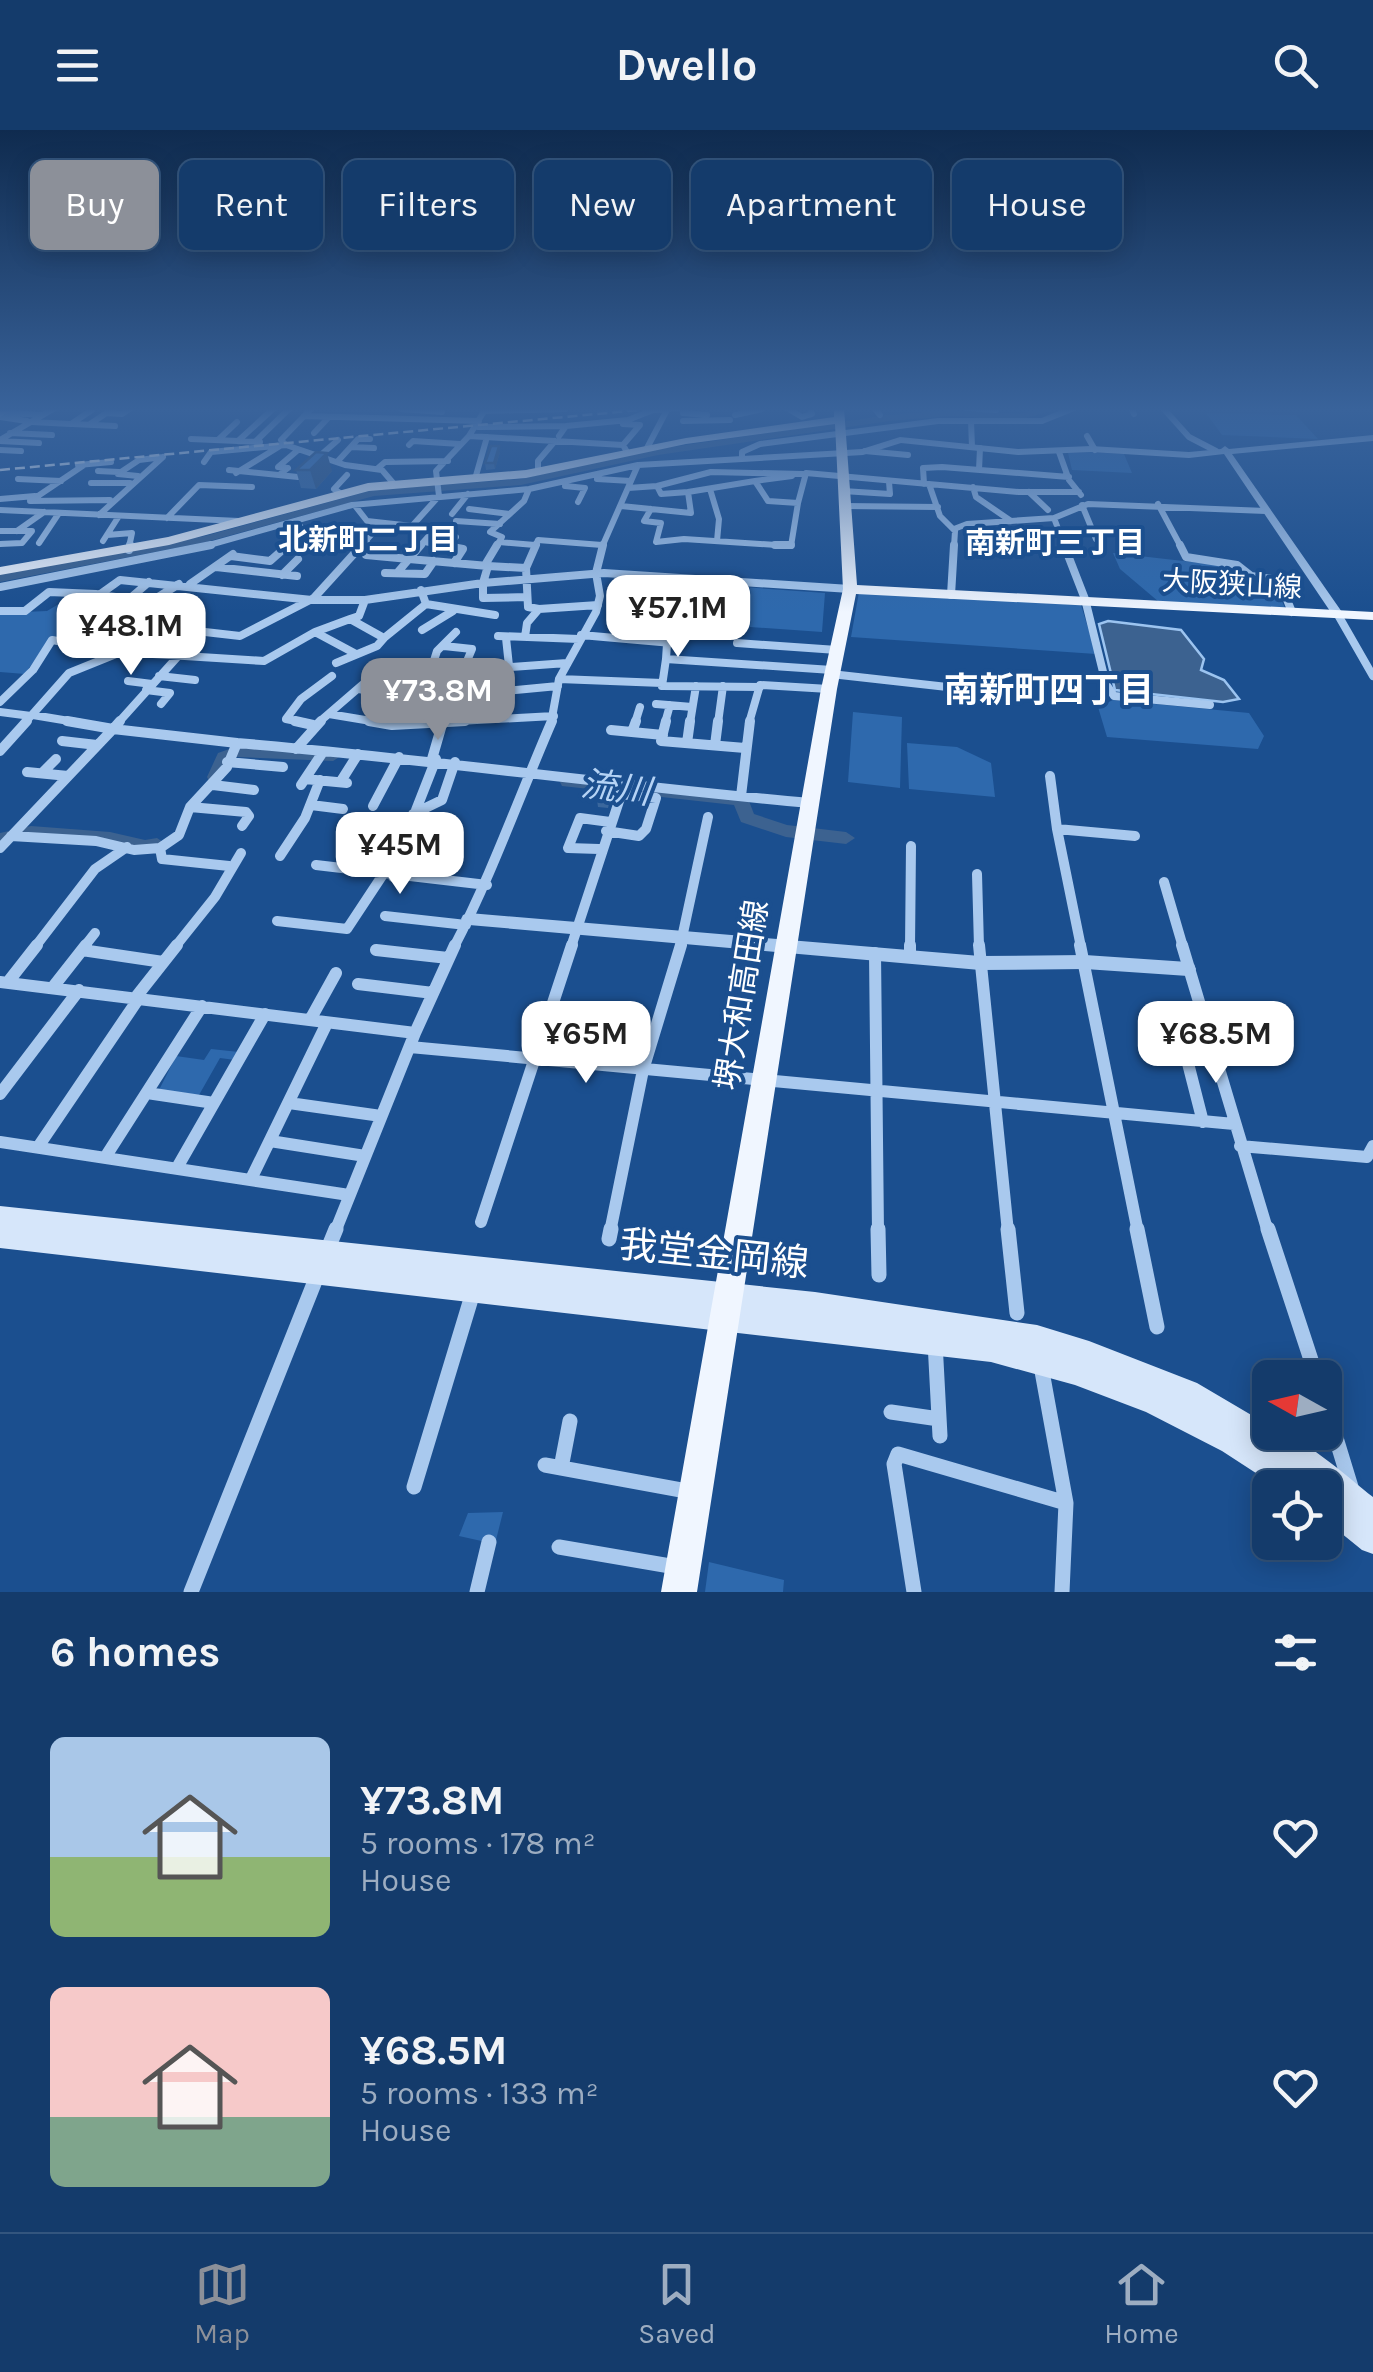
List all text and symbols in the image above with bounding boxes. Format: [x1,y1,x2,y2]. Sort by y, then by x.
icon: menu [50,38,105,93]
icon: search [1268,38,1323,93]
text: Dwello [616,39,757,91]
chip: Buy [30,160,159,250]
chip: Rent [179,160,323,250]
chip: Filters [343,160,514,250]
chip: New [534,160,671,250]
chip: Apartment [691,160,932,250]
chip: House [952,160,1122,250]
district label: 北新町二丁目 [278,522,458,558]
district label: 南新町三丁目 [965,525,1145,561]
street label: 大阪狭山線 [1161,564,1303,604]
pin: ¥57.1M [597,575,759,660]
text: ¥57.1M [628,589,728,626]
pin: ¥48.1M [50,593,212,678]
text: ¥48.1M [79,607,183,644]
pin: ¥73.8M [357,658,519,743]
district label: 南新町四丁目 [944,670,1154,711]
text: ¥73.8M [383,672,493,709]
water label: 流川 [579,763,657,813]
pin: ¥45M [341,812,459,897]
text: ¥45M [358,826,442,863]
street label: 堺大和高田線 [709,897,775,1093]
pin: ¥65M [527,1001,645,1086]
pin: ¥68.5M [1135,1001,1297,1086]
text: ¥65M [544,1015,628,1052]
text: ¥68.5M [1160,1015,1272,1052]
street label: 我堂金岡線 [617,1222,811,1286]
north arrow [1252,1360,1342,1450]
map controls [1252,1360,1342,1560]
button: locate [1252,1470,1342,1560]
icon: filters [1268,1625,1323,1680]
text: 6 homes [50,1627,220,1677]
text: ¥73.8M [360,1775,505,1825]
icon: home [130,1777,250,1897]
icon: heart [1268,1810,1323,1865]
text: 5 rooms · 178 m² [360,1825,596,1862]
text: House [360,1862,452,1899]
text: ¥68.5M [360,2025,507,2075]
icon: home [130,2027,250,2147]
icon: heart [1268,2060,1323,2115]
text: 5 rooms · 133 m² [360,2075,599,2112]
text: House [360,2112,452,2149]
tab: Map [194,2257,250,2350]
tab: Saved [638,2257,716,2350]
tab: Home [1104,2257,1179,2350]

